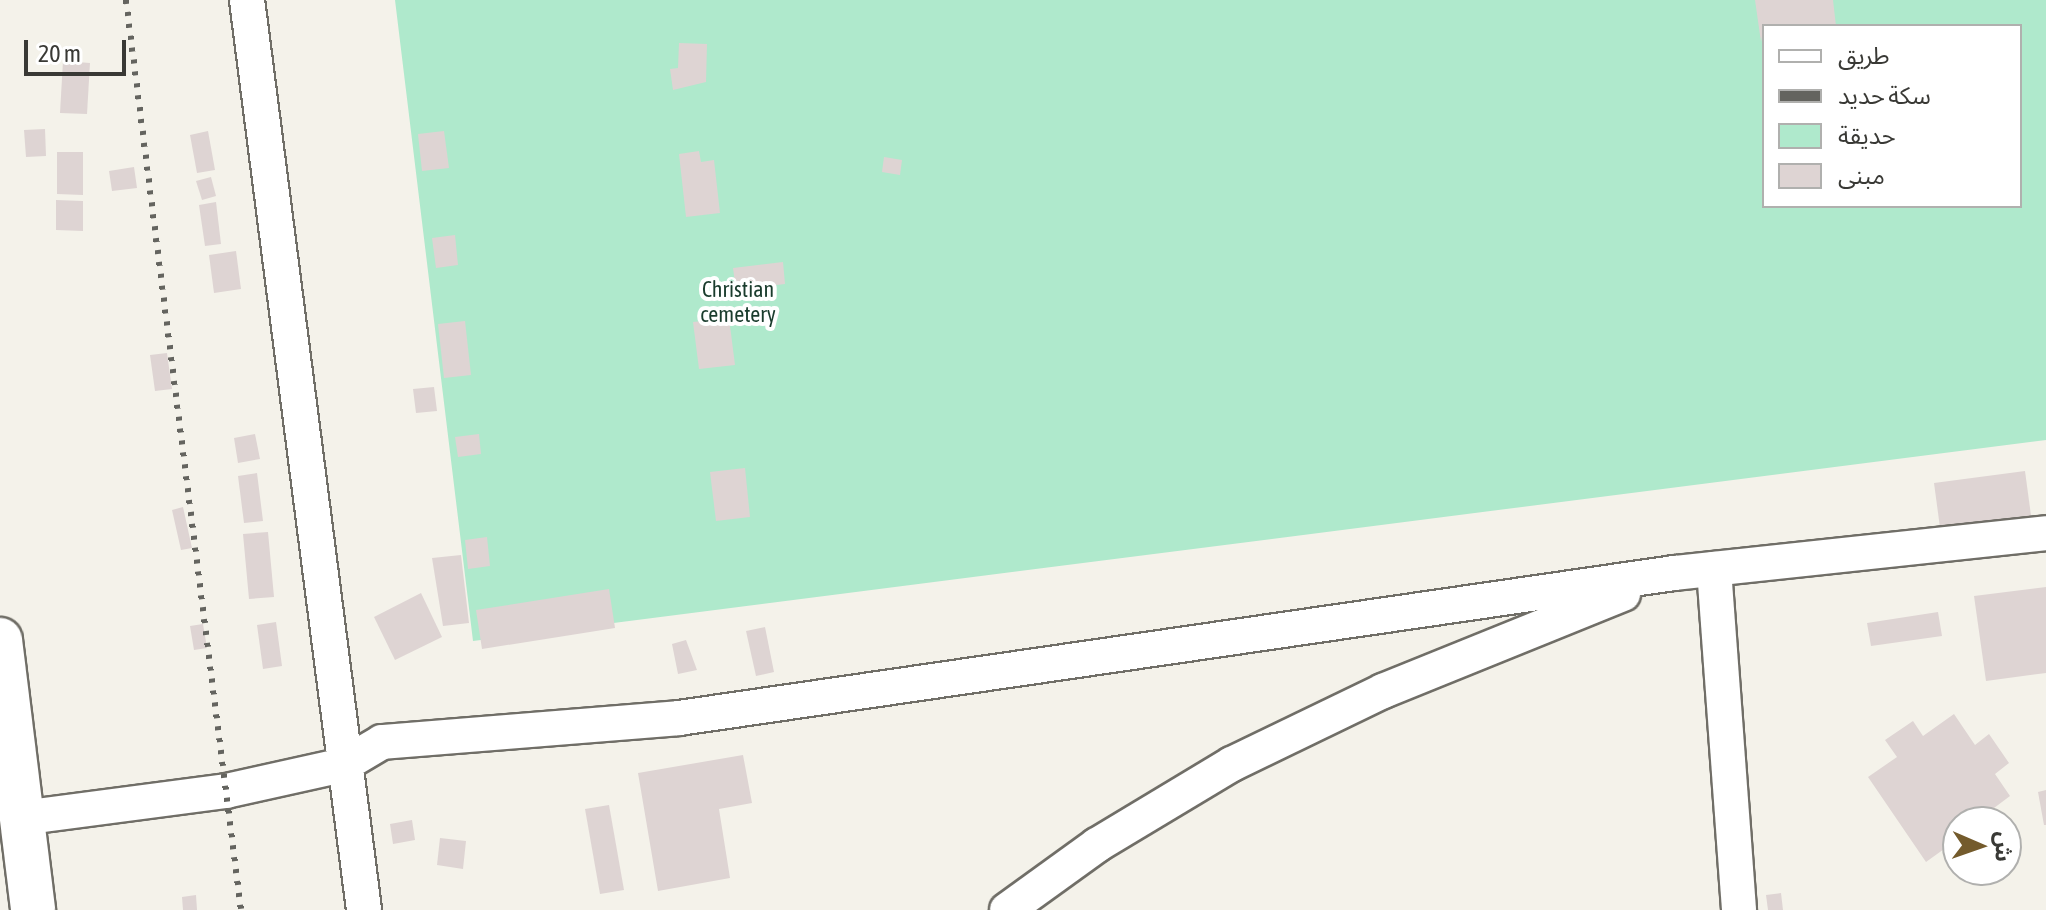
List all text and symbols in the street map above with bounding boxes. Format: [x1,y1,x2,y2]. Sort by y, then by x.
scale bar [28,24,130,74]
legend [1762,24,2022,208]
text: 20 m [38,40,81,67]
text: طريق [1838,42,1890,69]
text: سكة حديد [1838,82,1931,109]
text: حديقة [1838,122,1896,149]
text: مبنى [1838,162,1885,189]
park label: Christian cemetery [700,276,776,328]
north arrow [1942,806,2022,886]
text: ش [1990,831,2018,862]

